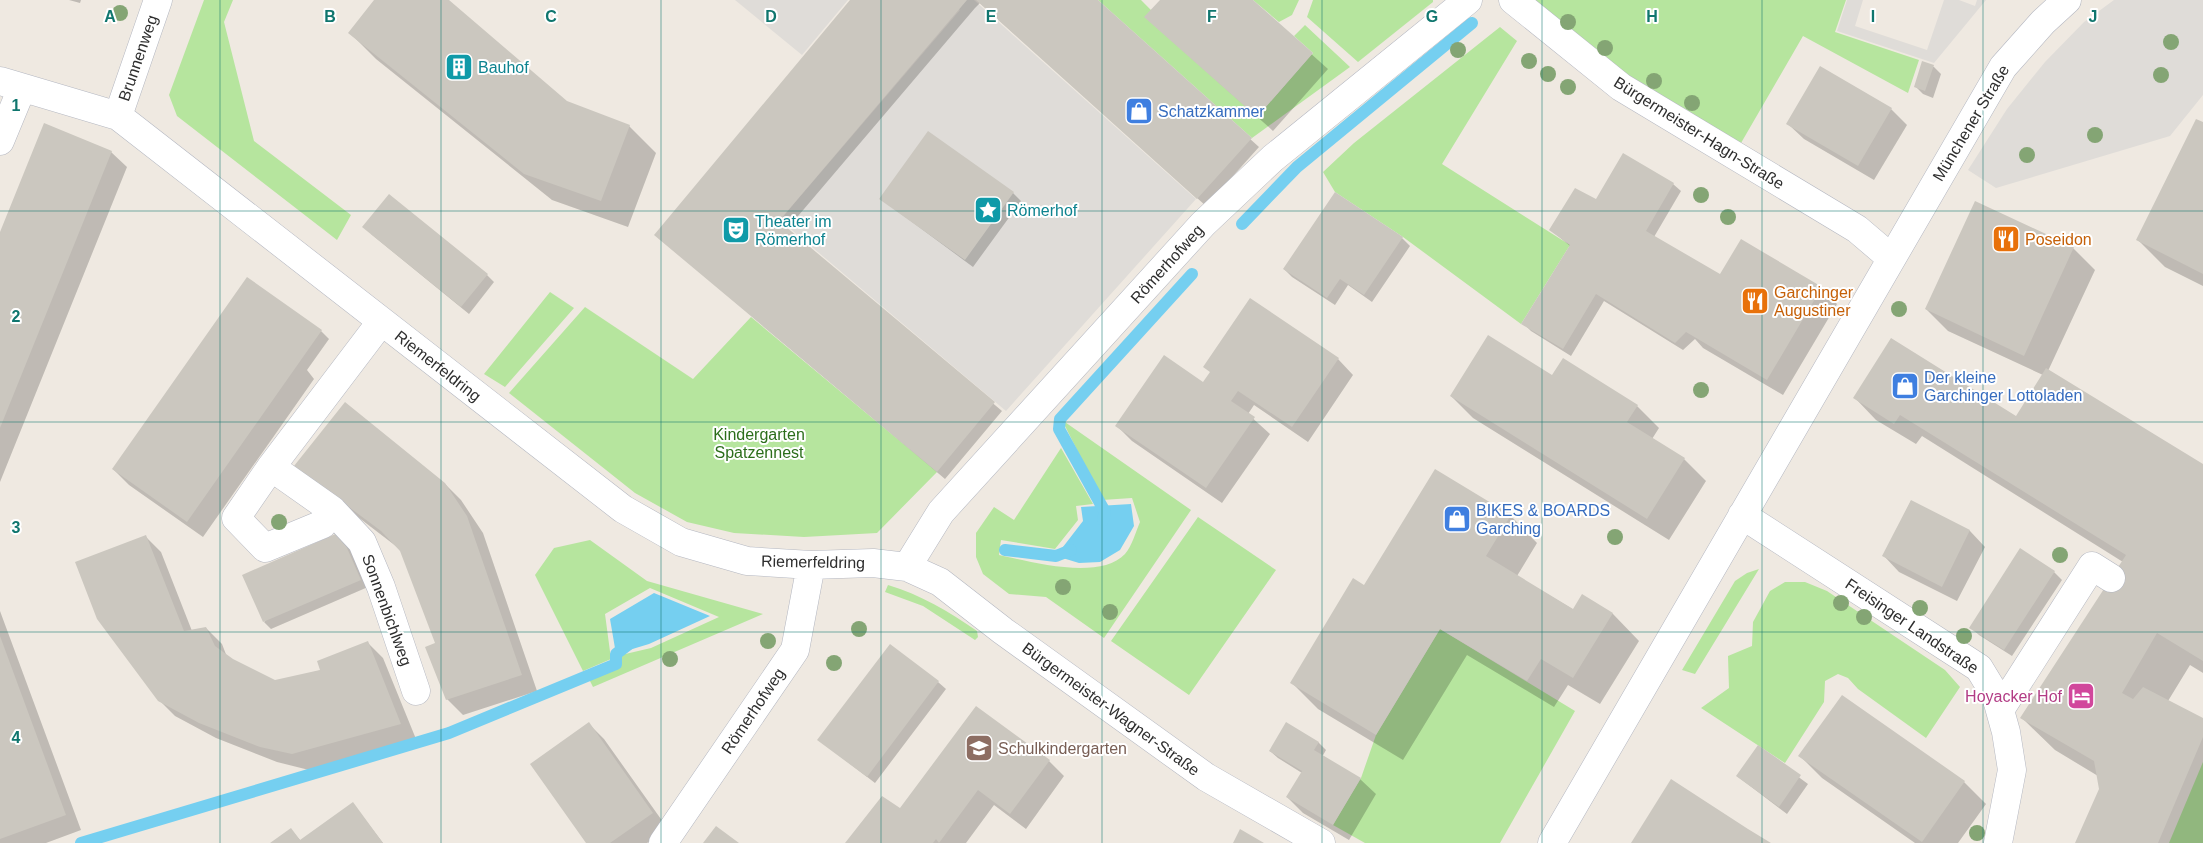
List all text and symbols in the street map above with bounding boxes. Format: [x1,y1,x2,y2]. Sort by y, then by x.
text: A [104,8,116,25]
text: B [324,8,336,25]
text: C [545,8,557,25]
text: D [765,8,777,25]
text: E [986,8,997,25]
text: F [1207,8,1217,25]
text: G [1426,8,1438,25]
text: H [1646,8,1658,25]
text: I [1871,8,1875,25]
text: J [2089,8,2097,25]
street label: Brunnenweg [115,13,161,103]
building icon: Bauhof [444,52,474,82]
place label: Bauhof [478,59,529,76]
street label: Münchener Straße [1930,62,2012,184]
street label: Bürgermeister-Hagn-Straße [1611,73,1787,193]
shop icon: Schatzkammer [1124,96,1154,126]
text: 1 [12,97,21,114]
place label: Schatzkammer [1158,103,1265,120]
place icon: Römerhof [973,195,1003,225]
place label: Römerhof [1007,202,1078,219]
place label: Theater im Römerhof [755,213,831,248]
theatre icon: Theater im Römerhof [721,215,751,245]
street label: Römerhofweg [1127,221,1207,307]
restaurant icon: Poseidon [1991,224,2021,254]
place label: Poseidon [2025,231,2092,248]
place label: Garchinger Augustiner [1774,284,1854,319]
restaurant icon: Garchinger Augustiner [1740,286,1770,316]
text: 2 [12,308,21,325]
street label: Riemerfeldring [392,327,484,405]
place label: Der kleine Garchinger Lottoladen [1924,369,2082,404]
shop icon: Der kleine Garchinger Lottoladen [1890,371,1920,401]
park label: Kindergarten Spatzennest [713,426,805,461]
place label: BIKES & BOARDS Garching [1476,502,1610,537]
shop icon: BIKES & BOARDS Garching [1442,504,1472,534]
text: 3 [12,519,21,536]
street label: Sonnenbichlweg [359,552,415,668]
street label: Riemerfeldring [761,553,865,571]
street label: Freisinger Landstraße [1842,575,1982,677]
street label: Bürgermeister-Wagner-Straße [1019,639,1203,779]
street label: Römerhofweg [718,665,788,757]
hotel icon: Hoyacker Hof [2066,681,2096,711]
place label: Hoyacker Hof [1965,688,2063,705]
text: 4 [12,729,21,746]
school or university icon: Schulkindergarten [964,733,994,763]
place label: Schulkindergarten [998,740,1127,757]

